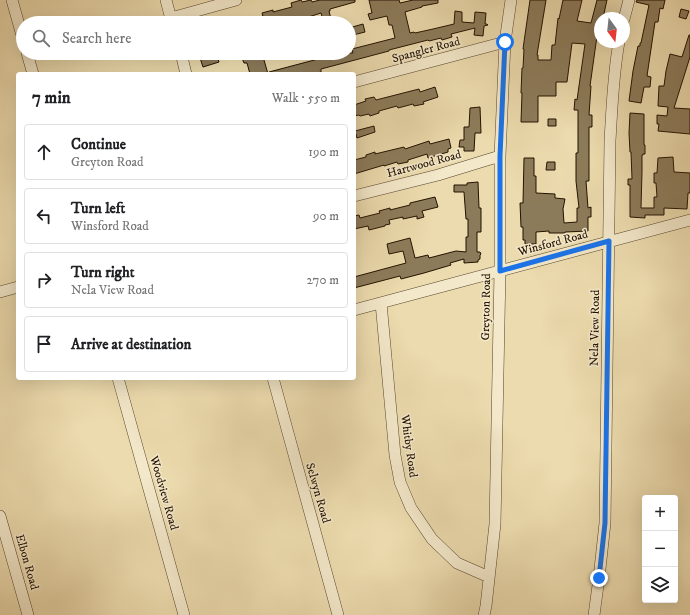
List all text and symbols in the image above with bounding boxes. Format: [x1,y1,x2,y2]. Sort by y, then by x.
north arrow [594,12,630,48]
search box [16,16,356,60]
icon: search [30,27,52,49]
text: Search here [62,29,131,48]
route start [496,33,514,51]
street label: Spangler Road [390,34,462,66]
text: 7 min [32,87,71,109]
text: Walk · 550 m [272,90,340,106]
text: Continue [71,135,126,154]
icon: ahead [33,141,55,163]
text: 190 m [308,144,339,160]
street label: Hartwood Road [385,147,463,181]
text: Greyton Road [71,154,143,170]
text: Turn left [71,199,125,218]
icon: left [33,205,55,227]
text: 90 m [313,208,339,224]
text: Winsford Road [71,218,149,234]
street label: Winsford Road [515,226,590,260]
text: Turn right [71,263,134,282]
icon: right [33,269,55,291]
text: 270 m [307,272,339,288]
street label: Greyton Road [478,273,494,341]
text: Nela View Road [71,282,154,298]
street label: Nela View Road [587,290,603,366]
icon: arrive [33,333,55,355]
text: Arrive at destination [71,335,191,354]
street label: Whitby Road [397,413,421,478]
street label: Woodview Road [146,453,182,532]
street label: Selwyn Road [302,461,334,525]
map controls [642,495,678,603]
button: + [642,495,678,531]
button: − [642,531,678,567]
street label: Elbon Road [12,532,42,592]
button: layers [642,567,678,603]
route end [590,569,608,587]

